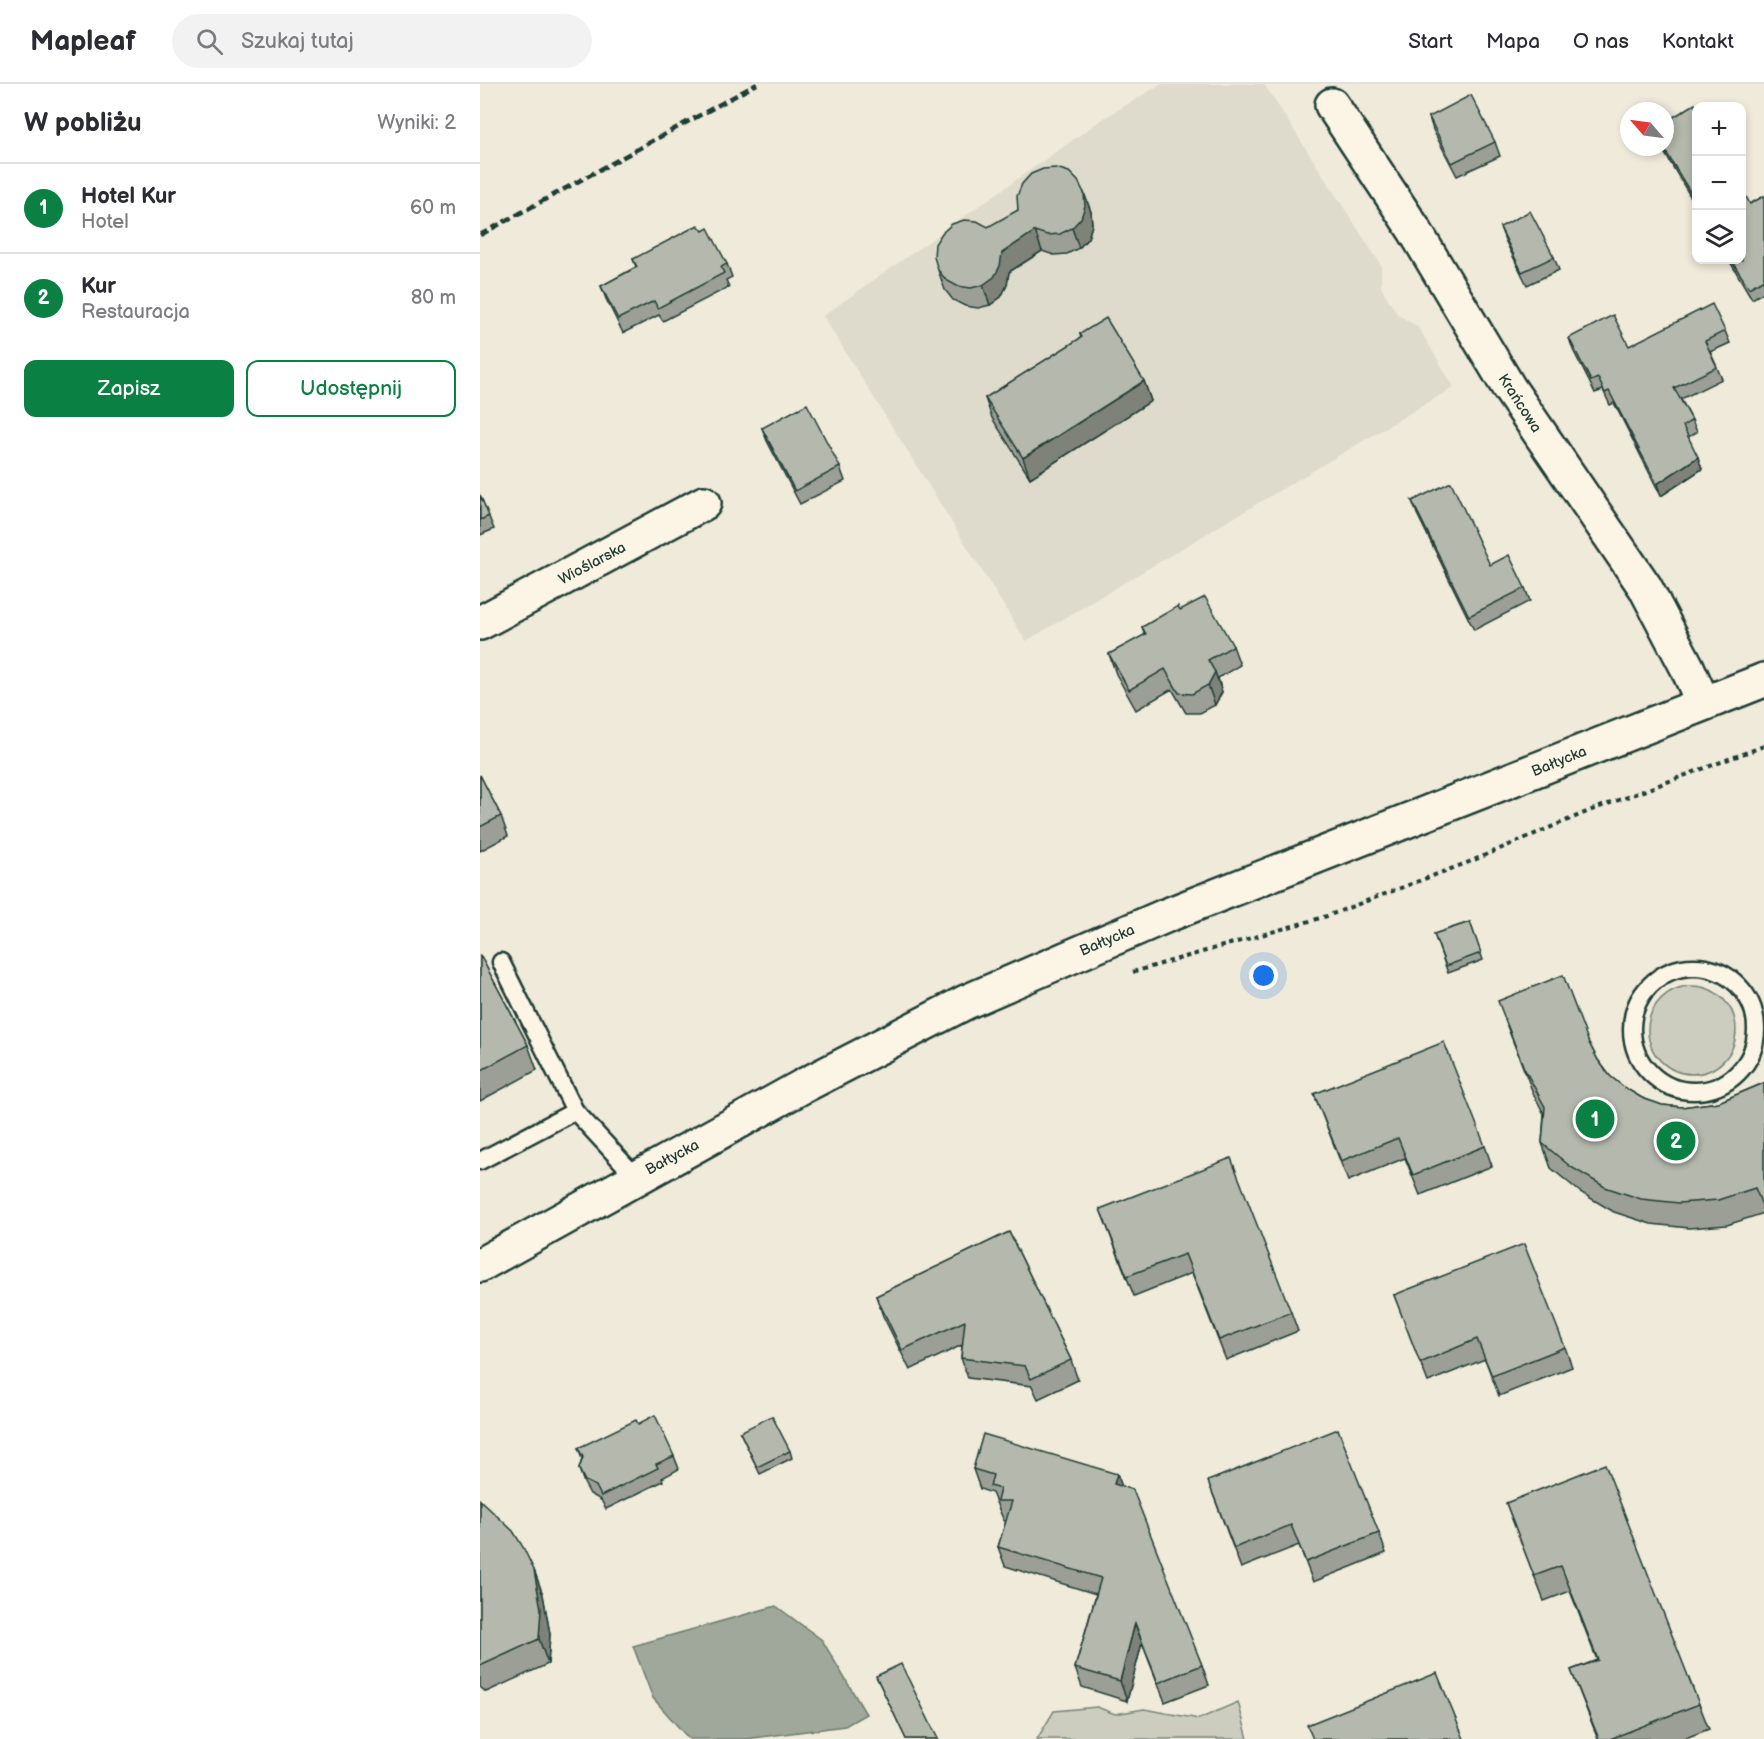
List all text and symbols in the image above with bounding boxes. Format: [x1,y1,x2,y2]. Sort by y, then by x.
search box [172,14,592,68]
text: Mapleaf [30,25,136,58]
icon: search [193,25,226,58]
text: Szukaj tutaj [241,28,354,55]
text: Start [1408,29,1453,54]
text: Mapa [1486,29,1540,54]
text: O nas [1573,29,1629,54]
text: Kontakt [1662,29,1734,54]
north arrow [1620,102,1674,156]
map controls [1692,102,1746,264]
button: + [1692,102,1746,156]
text: W pobliżu [24,108,142,139]
text: Wyniki: 2 [377,111,456,135]
button: − [1692,156,1746,210]
text: Hotel Kur [81,183,176,210]
text: 1 [39,196,48,220]
text: 60 m [410,196,456,220]
text: Hotel [81,210,129,234]
button: layers [1692,210,1746,264]
text: Kur [81,273,116,300]
text: 2 [38,286,49,310]
text: 80 m [411,286,456,310]
text: Restauracja [81,300,190,324]
button: Zapisz [24,360,234,417]
button: Udostępnij [246,360,456,417]
street label: Krańcowa [1494,370,1546,436]
street label: Wioślarska [555,538,629,589]
street label: Bałtycka [1529,742,1590,781]
street label: Bałtycka [1077,920,1138,961]
your location [1249,961,1278,990]
pin: 1 [1576,1096,1614,1142]
pin: 2 [1656,1118,1696,1164]
street label: Bałtycka [642,1135,702,1179]

